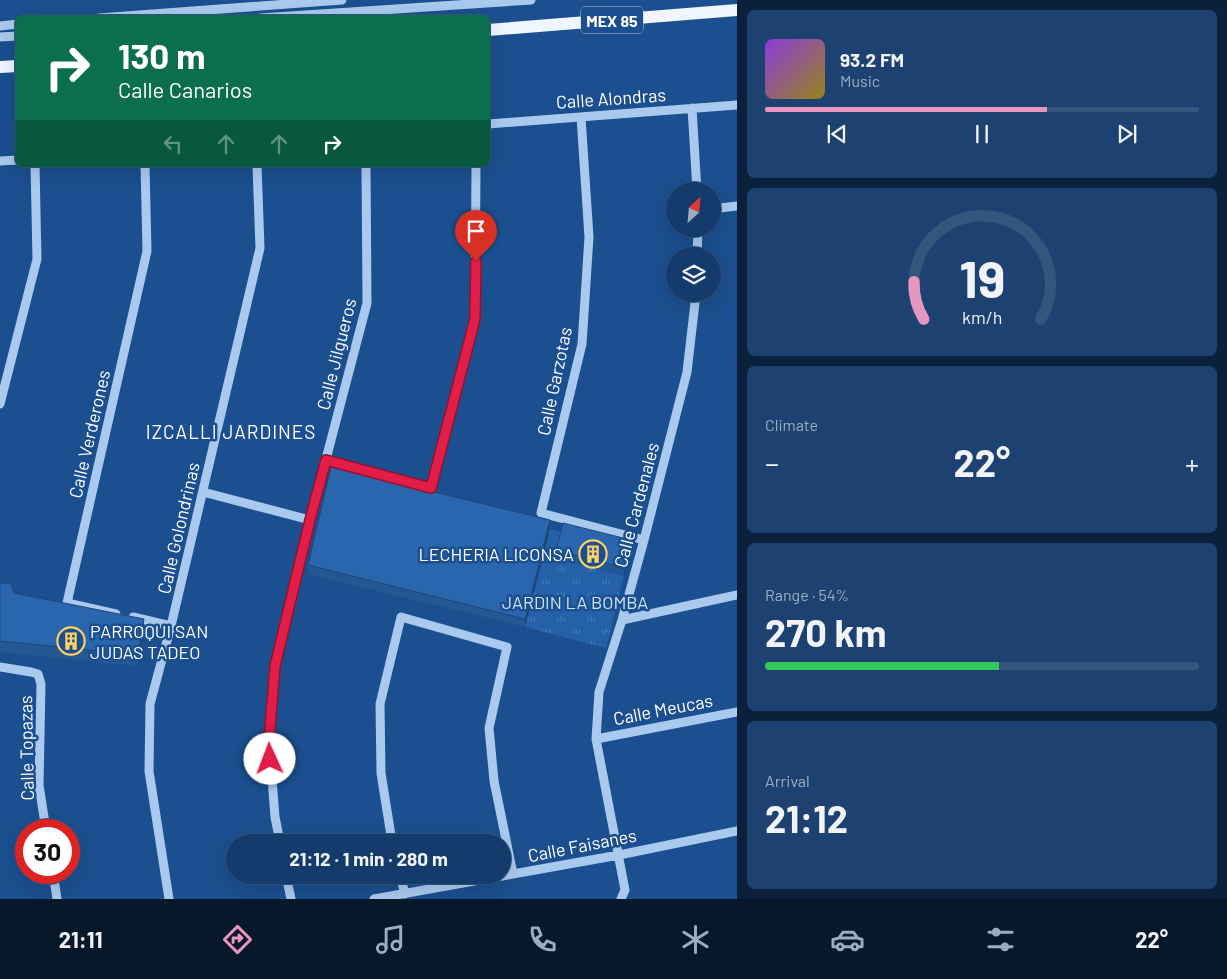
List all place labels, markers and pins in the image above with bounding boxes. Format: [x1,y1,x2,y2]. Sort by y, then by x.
pin [455,210,497,261]
building icon: LECHERIA LICONSA [578,539,608,569]
place label: LECHERIA LICONSA [418,543,574,565]
place label: PARROQUI SAN JUDAS TADEO [90,620,208,663]
building icon: PARROQUI SAN JUDAS TADEO [56,626,86,656]

